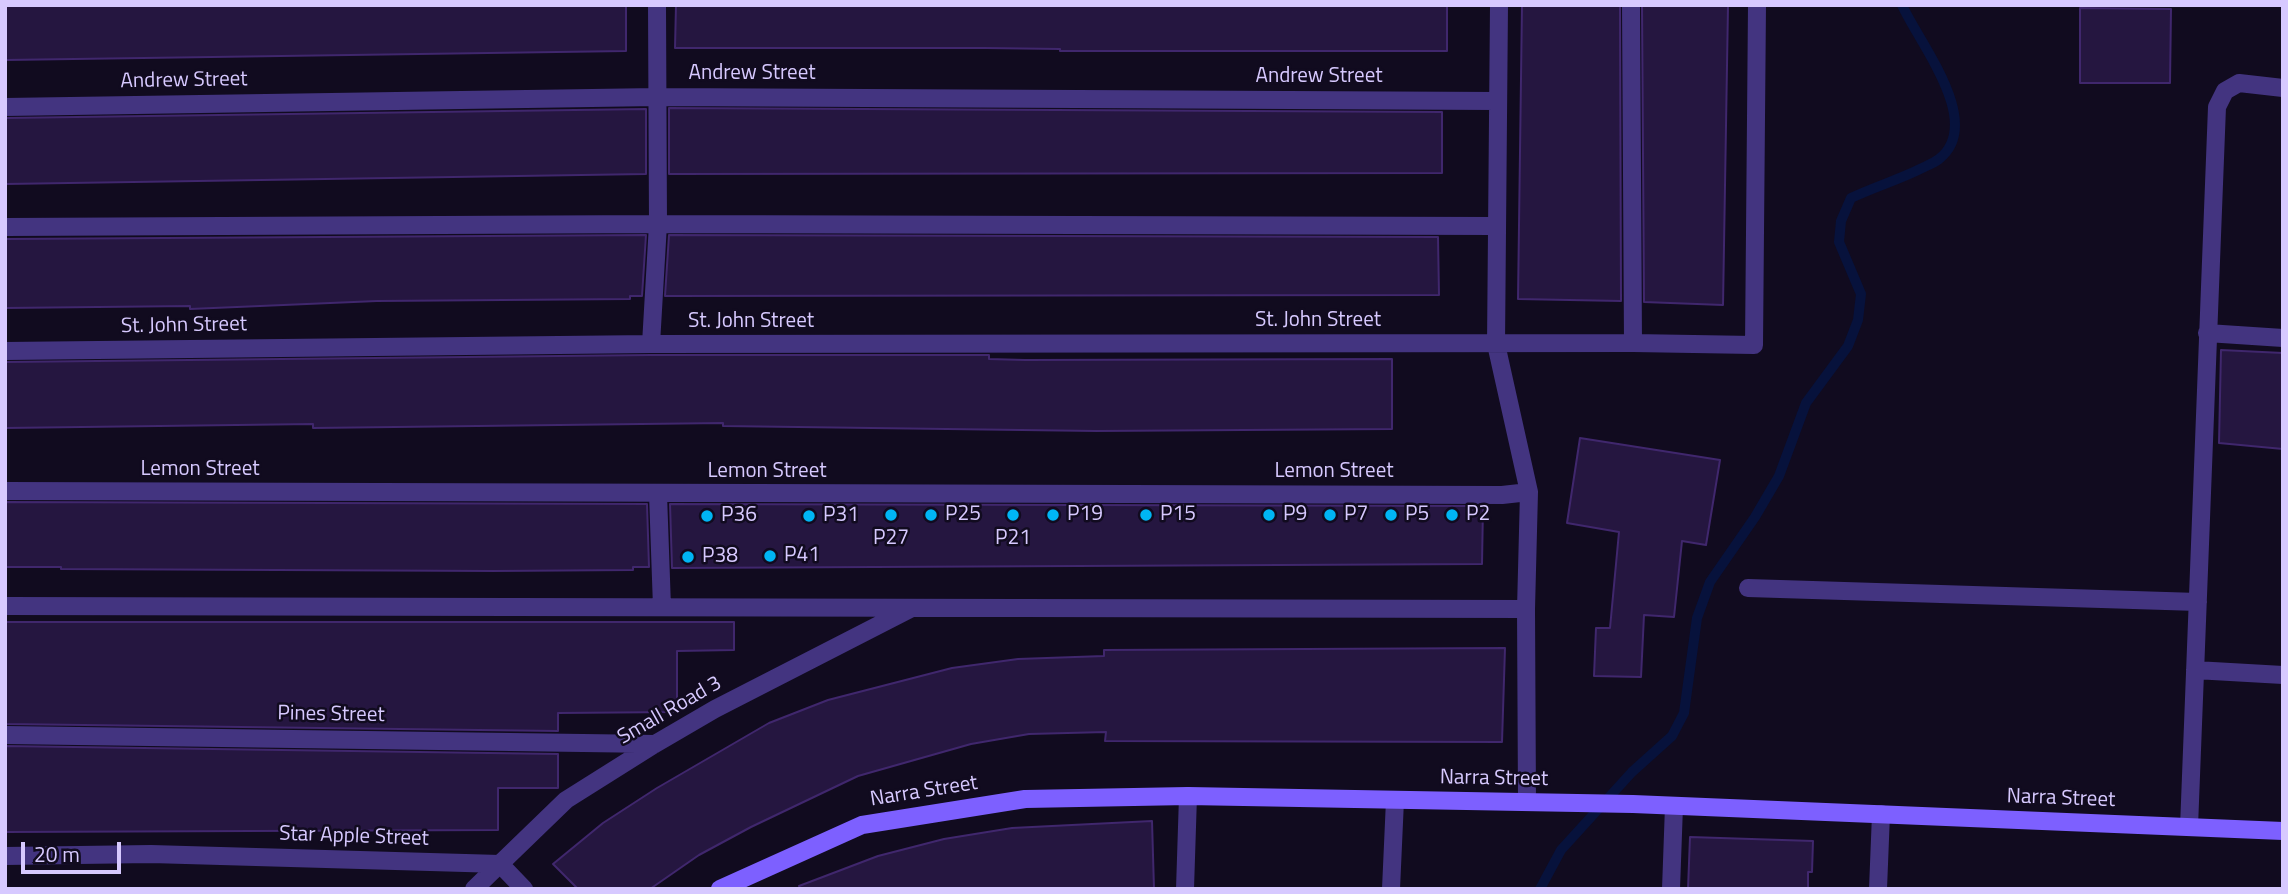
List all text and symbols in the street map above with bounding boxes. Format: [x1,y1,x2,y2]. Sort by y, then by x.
street label: Andrew Street [688,61,816,87]
street label: Andrew Street [1255,64,1383,90]
street label: Andrew Street [120,67,248,95]
street label: St. John Street [1255,308,1381,334]
street label: St. John Street [688,309,814,335]
street label: St. John Street [121,312,247,340]
street label: Lemon Street [140,457,260,483]
street label: Lemon Street [707,459,827,485]
street label: Lemon Street [1274,459,1394,485]
place label: P25 [945,502,981,528]
place label: P19 [1067,502,1103,528]
place label: P15 [1160,502,1196,528]
place label: P9 [1283,502,1307,528]
place label: P7 [1344,502,1368,528]
place label: P5 [1405,502,1429,528]
place label: P2 [1466,502,1490,528]
place label: P36 [721,503,757,529]
place label: P31 [823,503,859,529]
marker: P27 [883,507,899,523]
marker: P25 [923,507,939,523]
marker: P21 [1005,507,1021,523]
marker: P19 [1045,507,1061,523]
marker: P15 [1138,507,1154,523]
marker: P9 [1261,507,1277,523]
marker: P7 [1322,507,1338,523]
marker: P5 [1383,507,1399,523]
marker: P2 [1444,507,1460,523]
marker: P36 [699,508,715,524]
marker: P31 [801,508,817,524]
place label: P27 [873,526,909,552]
place label: P21 [995,526,1031,552]
place label: P41 [784,543,820,569]
place label: P38 [702,544,738,570]
marker: P41 [762,548,778,564]
marker: P38 [680,549,696,565]
street label: Small Road 3 [614,671,726,751]
street label: Pines Street [277,701,385,729]
street label: Narra Street [1440,765,1548,793]
street label: Narra Street [868,771,980,813]
street label: Narra Street [2006,785,2116,813]
street label: Star Apple Street [279,822,429,852]
scale bar [24,828,124,872]
text: 20 m [34,838,80,870]

